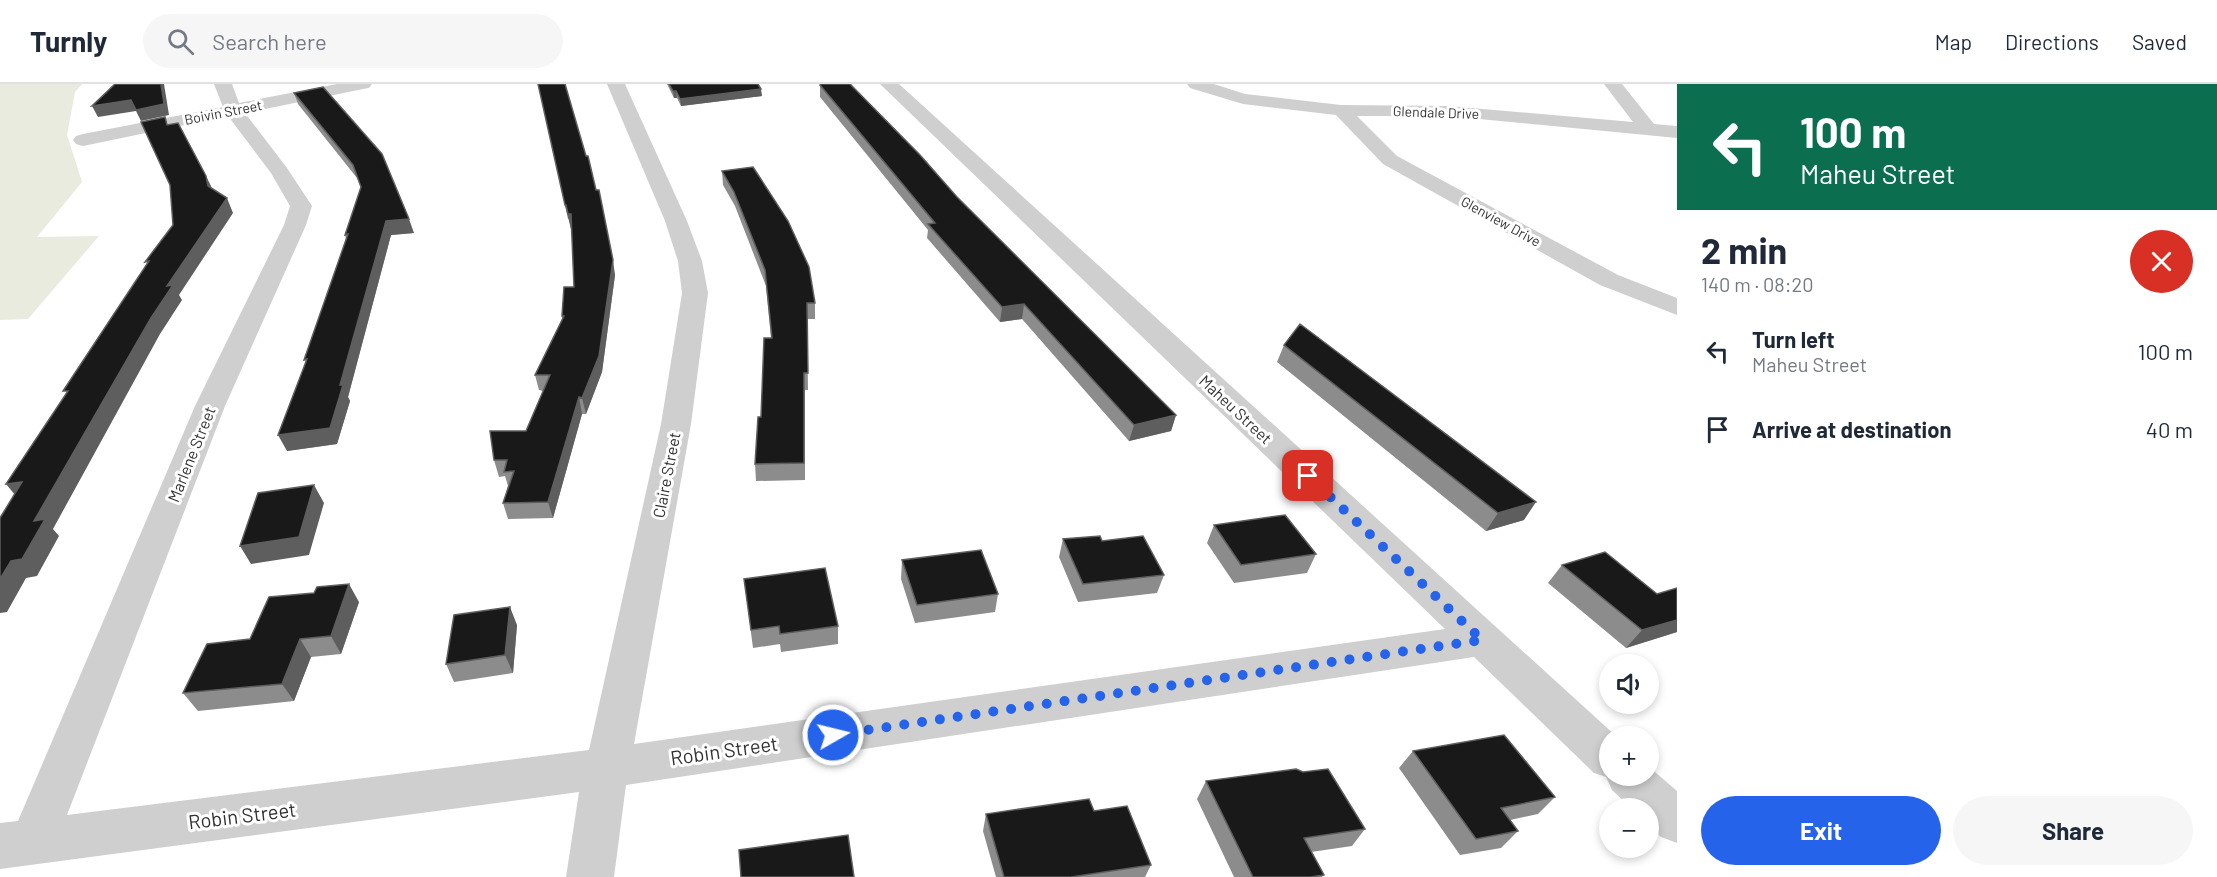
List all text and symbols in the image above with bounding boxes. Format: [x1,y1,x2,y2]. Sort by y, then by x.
search box [143,14,563,68]
text: Turnly [30,24,107,58]
icon: search [164,25,197,58]
text: Search here [212,28,327,54]
text: Map [1935,29,1972,54]
text: Directions [2005,29,2099,54]
text: Saved [2132,29,2187,54]
street label: Boivin Street [183,96,263,128]
street label: Glendale Drive [1393,102,1479,122]
text: 100 m [1800,106,1906,156]
icon: left [1701,108,1779,186]
text: Maheu Street [1800,157,1955,189]
street label: Glenview Drive [1458,192,1544,250]
text: 2 min [1701,228,1787,271]
button: close [2130,230,2193,293]
text: 140 m · 08:20 [1701,272,1814,296]
text: Turn left [1752,326,1835,352]
icon: left [1701,335,1734,368]
text: 100 m [2138,338,2193,364]
text: Maheu Street [1752,352,1867,376]
street label: Maheu Street [1196,371,1276,447]
street label: Marlene Street [163,403,219,505]
icon: arrive [1701,413,1734,446]
text: Arrive at destination [1752,416,1951,442]
text: 40 m [2146,416,2193,442]
street label: Claire Street [648,431,684,519]
pin [1282,450,1333,501]
icon: arrive [1291,459,1324,492]
map controls [1599,654,1659,858]
button: sound [1599,654,1659,714]
position arrow [801,703,865,767]
button: + [1599,726,1659,786]
street label: Robin Street [669,731,779,769]
street label: Robin Street [187,796,297,834]
button: Exit [1701,796,1941,865]
button: Share [1953,796,2193,865]
button: − [1599,798,1659,858]

